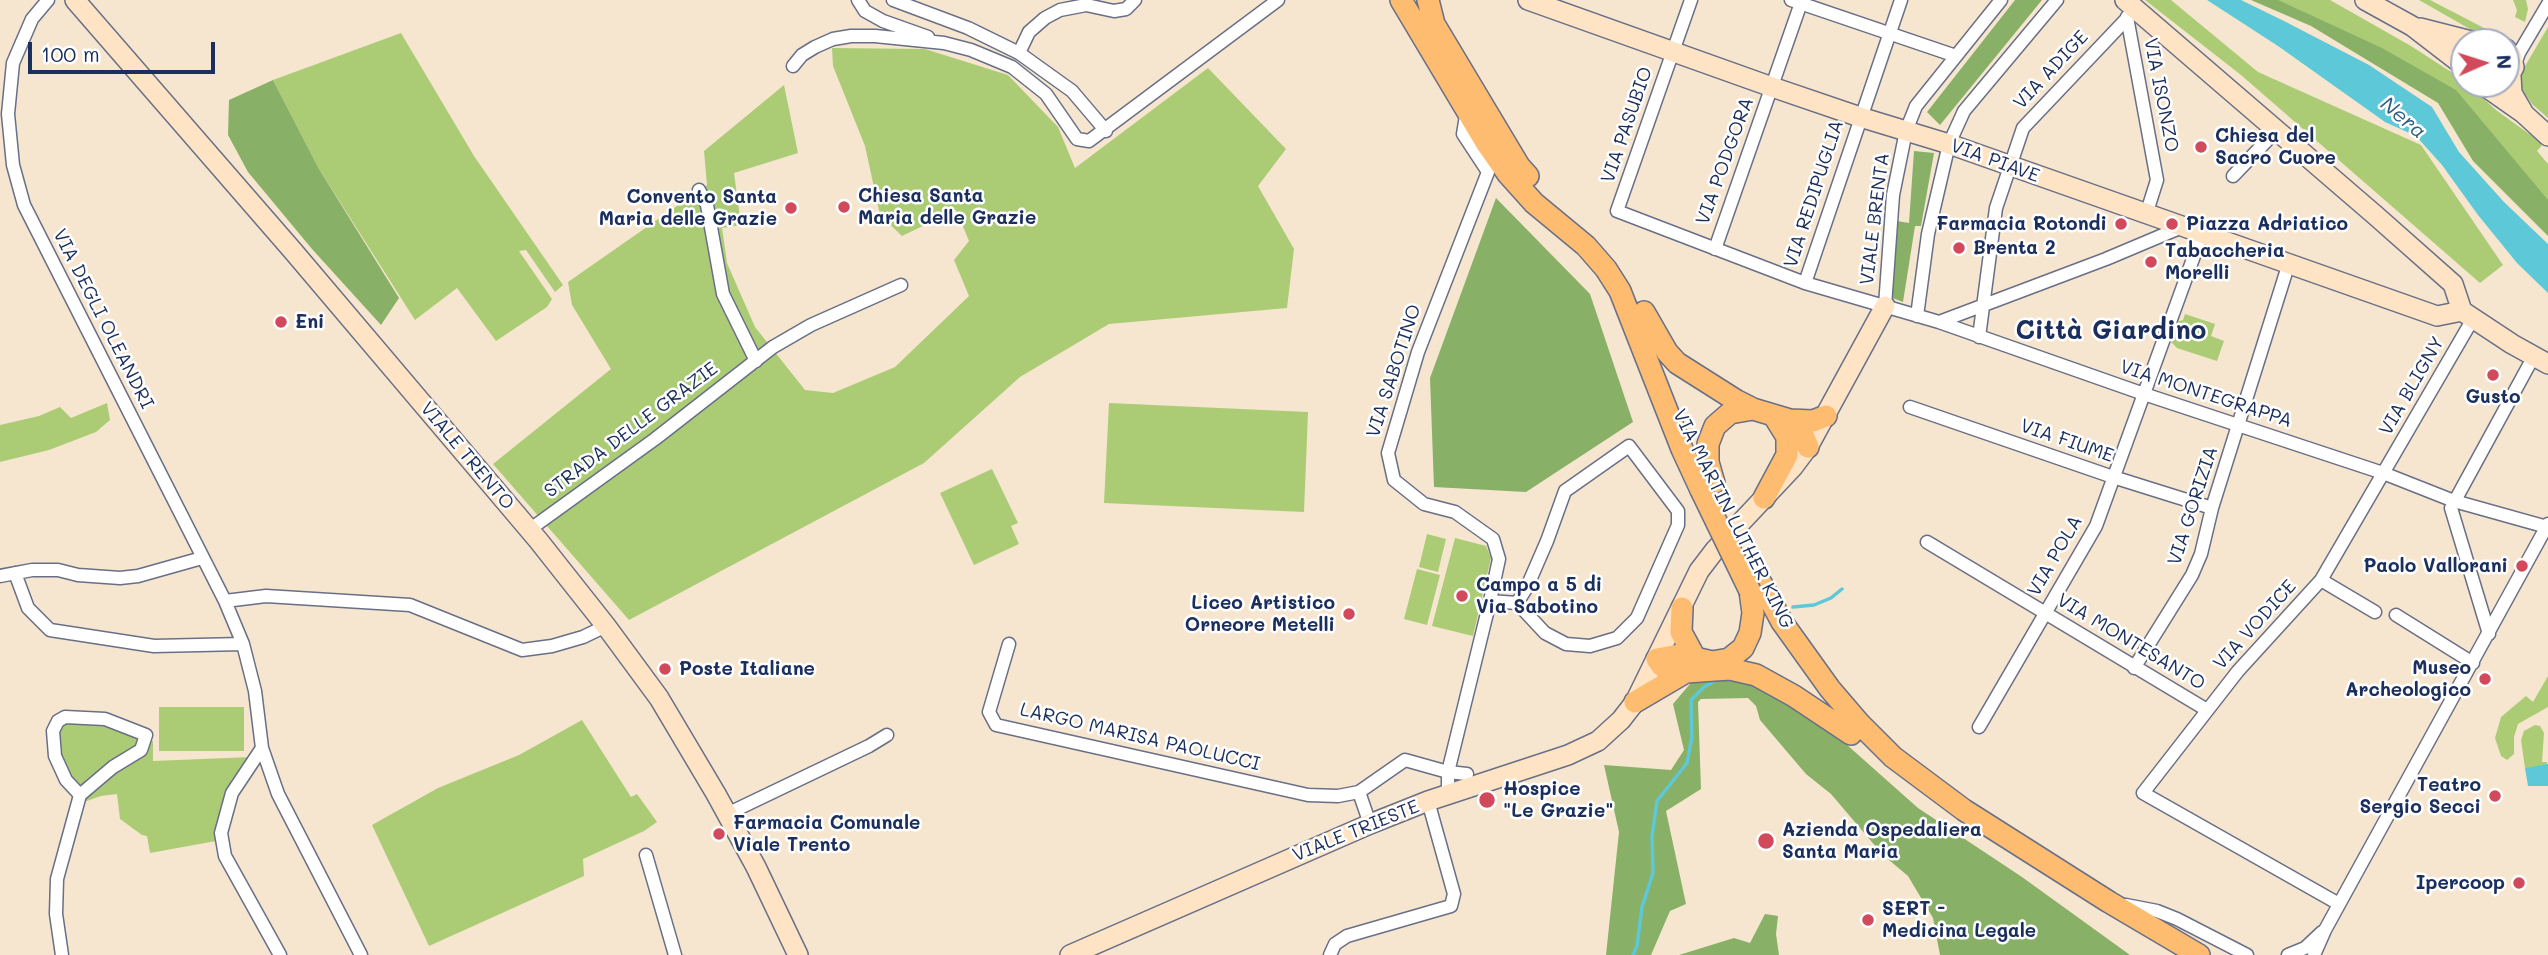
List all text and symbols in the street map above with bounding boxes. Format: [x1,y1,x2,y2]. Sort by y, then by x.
street label: VIA ADIGE [2009,26,2093,114]
scale bar [32,28,219,72]
north arrow [2450,28,2520,98]
street label: VIA ISONZO [2139,36,2183,154]
text: 100 m [41,40,100,67]
text: N [2492,54,2517,70]
street label: VIA PASUBIO [1596,64,1658,186]
water label: Nera [2375,92,2431,144]
street label: VIA PODGORA [1691,94,1759,228]
street label: VIA REDIPUGLIA [1779,117,1849,271]
place label: Chiesa del Sacro Cuore [2215,125,2336,169]
street label: VIA PIAVE [1947,134,2043,188]
marker: Chiesa del Sacro Cuore [2193,139,2209,155]
street label: VIALE BRENTA [1856,151,1894,287]
place label: Chiesa Santa Maria delle Grazie [858,185,1036,229]
place label: Convento Santa Maria delle Grazie [599,186,777,230]
marker: Chiesa Santa Maria delle Grazie [836,199,852,215]
marker: Convento Santa Maria delle Grazie [783,200,799,216]
place label: Farmacia Rotondi [1936,213,2107,235]
place label: Piazza Adriatico [2186,213,2348,235]
marker: Farmacia Rotondi [2113,216,2129,232]
marker: Piazza Adriatico [2164,216,2180,232]
street label: VIA DEGLI OLEANDRI [48,225,158,413]
place label: Brenta 2 [1973,237,2055,259]
marker: Brenta 2 [1951,240,1967,256]
place label: Tabaccheria Morelli [2165,240,2285,284]
marker: Tabaccheria Morelli [2143,254,2159,270]
street label: VIA SABOTINO [1362,302,1426,440]
place label: Eni [295,311,324,333]
marker: Eni [273,314,289,330]
district label: Città Giardino [2016,315,2206,347]
street label: VIA BLIGNY [2375,332,2449,440]
street label: VIA MONTEGRAPPA [2117,355,2295,433]
street label: STRADA DELLE GRAZIE [540,357,722,503]
marker: Gusto [2485,367,2501,383]
place label: Gusto [2465,386,2521,408]
street label: VIALE TRENTO [415,397,519,515]
street label: VIA MARTIN LUTHER KING [1668,406,1798,632]
street label: VIA FIUME [2017,414,2117,468]
street label: VIA GORIZIA [2163,444,2223,568]
street label: VIA POLA [2023,512,2087,600]
place label: Paolo Vallorani [2363,555,2508,577]
marker: Paolo Vallorani [2514,558,2530,574]
place label: Campo a 5 di Via Sabotino [1476,574,1602,618]
street label: VIA VODICE [2209,575,2301,675]
marker: Campo a 5 di Via Sabotino [1454,588,1470,604]
street label: VIA MONTESANTO [2053,589,2209,695]
place label: Liceo Artistico Orneore Metelli [1185,592,1335,636]
marker: Liceo Artistico Orneore Metelli [1341,606,1357,622]
place label: Museo Archeologico [2345,657,2471,701]
place label: Poste Italiane [679,658,815,680]
marker: Poste Italiane [657,661,673,677]
marker: Museo Archeologico [2477,671,2493,687]
street label: LARGO MARISA PAOLUCCI [1018,698,1262,776]
place label: Teatro Sergio Secci [2359,774,2481,818]
place label: Hospice "Le Grazie" [1503,778,1614,822]
marker: Teatro Sergio Secci [2487,788,2503,804]
marker: Hospice "Le Grazie" [1477,790,1497,810]
street label: VIALE TRIESTE [1289,795,1423,867]
place label: Farmacia Comunale Viale Trento [733,812,920,856]
place label: Azienda Ospedaliera Santa Maria [1782,819,1982,863]
marker: Farmacia Comunale Viale Trento [711,826,727,842]
marker: Azienda Ospedaliera Santa Maria [1756,831,1776,851]
place label: Ipercoop [2416,872,2505,894]
marker: Ipercoop [2511,875,2527,891]
place label: SERT - Medicina Legale [1882,898,2036,942]
marker: SERT - Medicina Legale [1860,912,1876,928]

